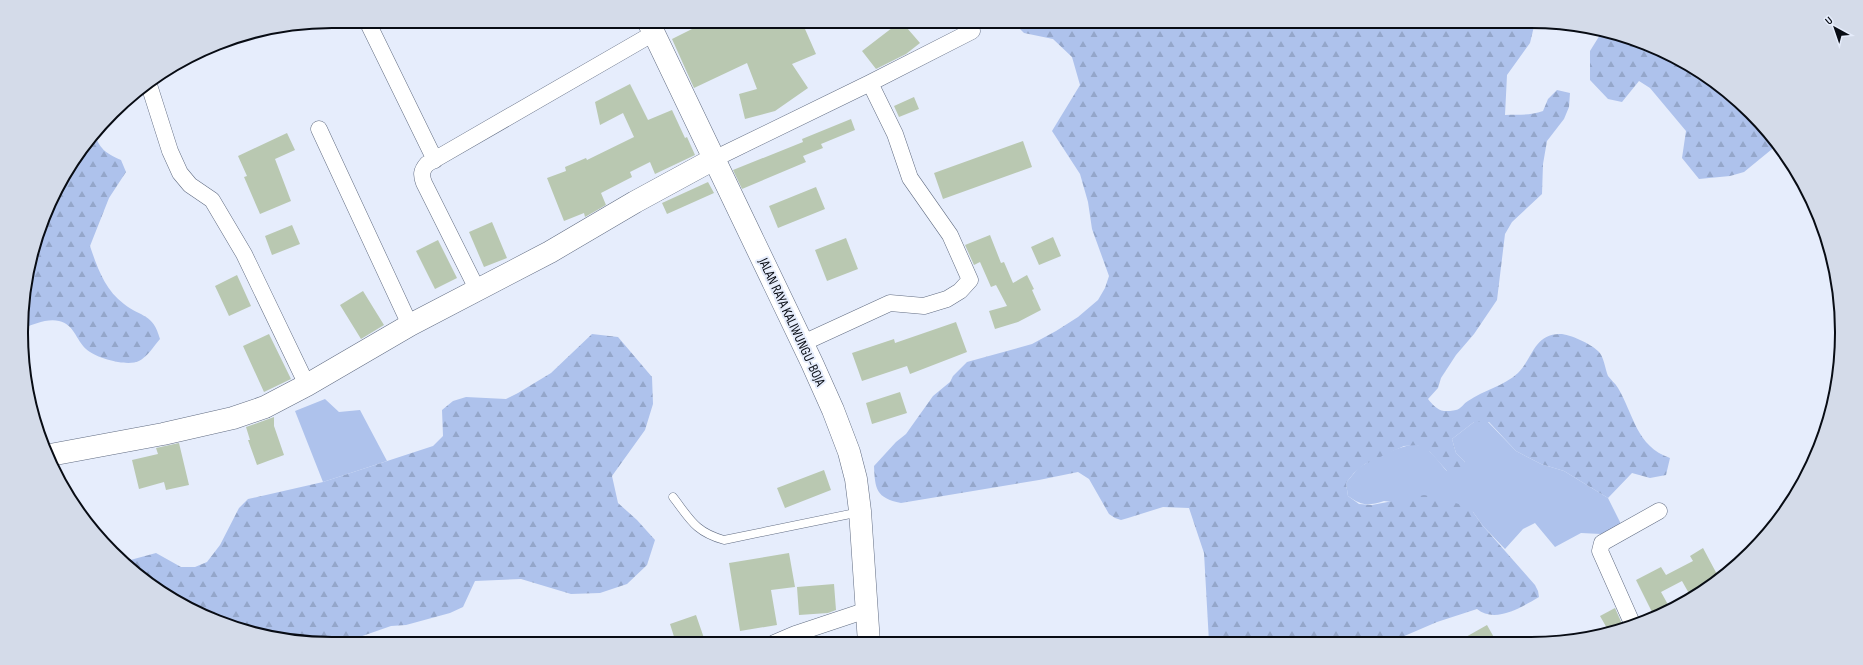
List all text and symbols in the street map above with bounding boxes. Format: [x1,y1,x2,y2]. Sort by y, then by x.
north arrow [1815,8,1855,48]
text: U [1823,14,1835,28]
street label: JALAN RAYA KALIWUNGU-BOJA [754,254,830,390]

